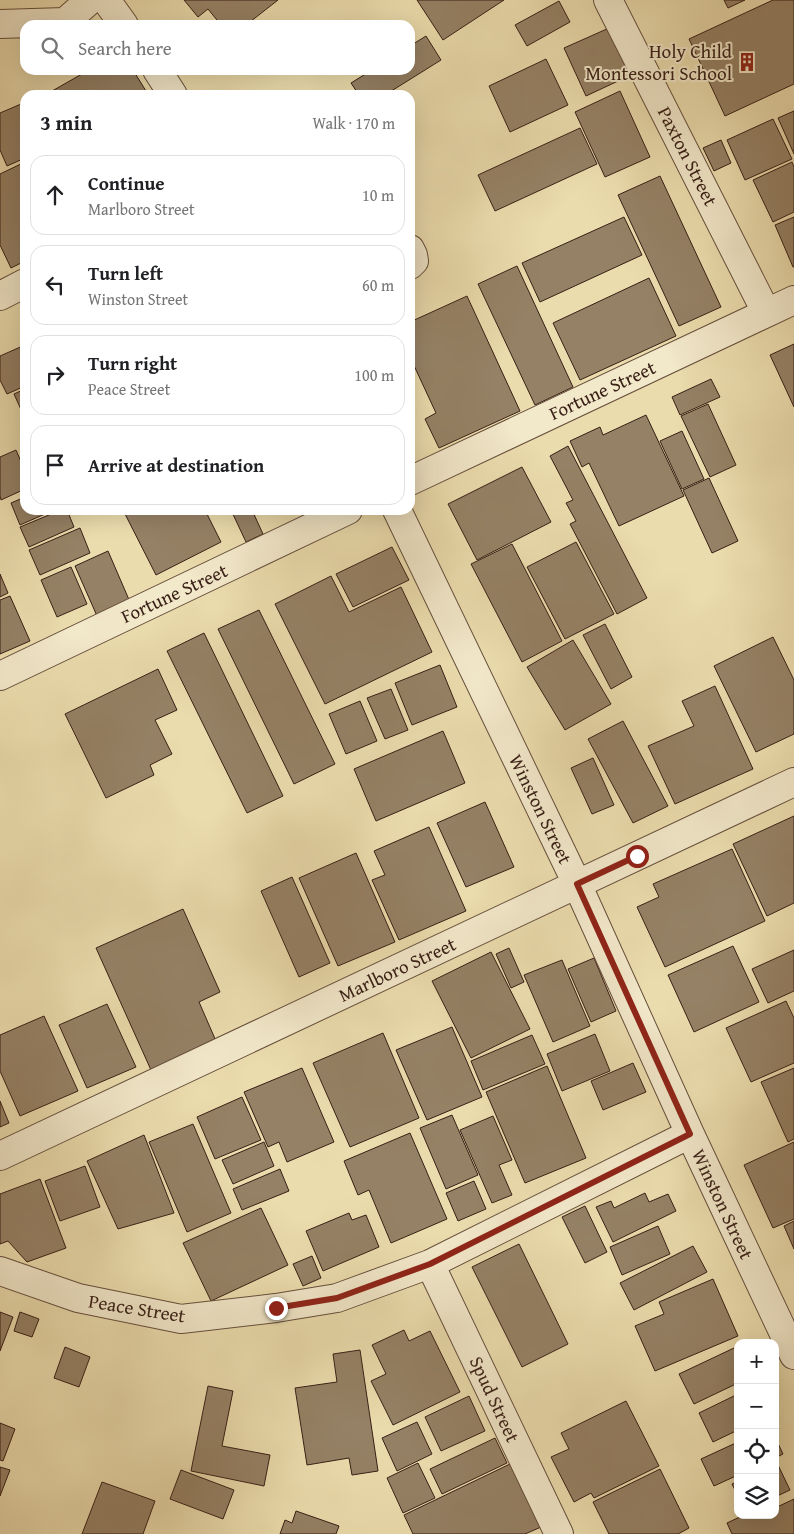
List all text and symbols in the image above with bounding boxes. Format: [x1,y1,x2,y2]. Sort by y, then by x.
search box [20,20,415,75]
icon: search [38,34,66,62]
text: Search here [78,34,172,62]
place label: Holy Child Montessori School [586,37,733,87]
building icon: Holy Child Montessori School [736,51,758,73]
street label: Paxton Street [651,101,725,211]
text: 3 min [40,107,92,138]
text: Walk · 170 m [312,111,395,135]
text: Continue [88,169,165,197]
icon: ahead [41,181,69,209]
text: 10 m [362,183,394,207]
text: Marlboro Street [88,197,195,221]
text: Turn left [88,259,163,287]
icon: left [41,271,69,299]
text: 60 m [362,273,394,297]
text: Winston Street [88,287,188,311]
text: Turn right [88,349,177,377]
street label: Fortune Street [544,353,660,427]
icon: right [41,361,69,389]
text: 100 m [354,363,394,387]
text: Peace Street [88,377,170,401]
icon: arrive [41,451,69,479]
text: Arrive at destination [88,451,264,479]
street label: Fortune Street [116,556,232,630]
street label: Winston Street [502,749,580,869]
route start [626,845,649,868]
street label: Marlboro Street [334,929,461,1008]
street label: Winston Street [685,1144,761,1264]
street label: Peace Street [87,1287,188,1330]
route end [265,1297,288,1320]
map controls [734,1339,779,1519]
button: + [734,1339,779,1384]
street label: Spud Street [463,1351,527,1447]
button: − [734,1384,779,1429]
button: locate [734,1429,779,1474]
button: layers [734,1474,779,1519]

